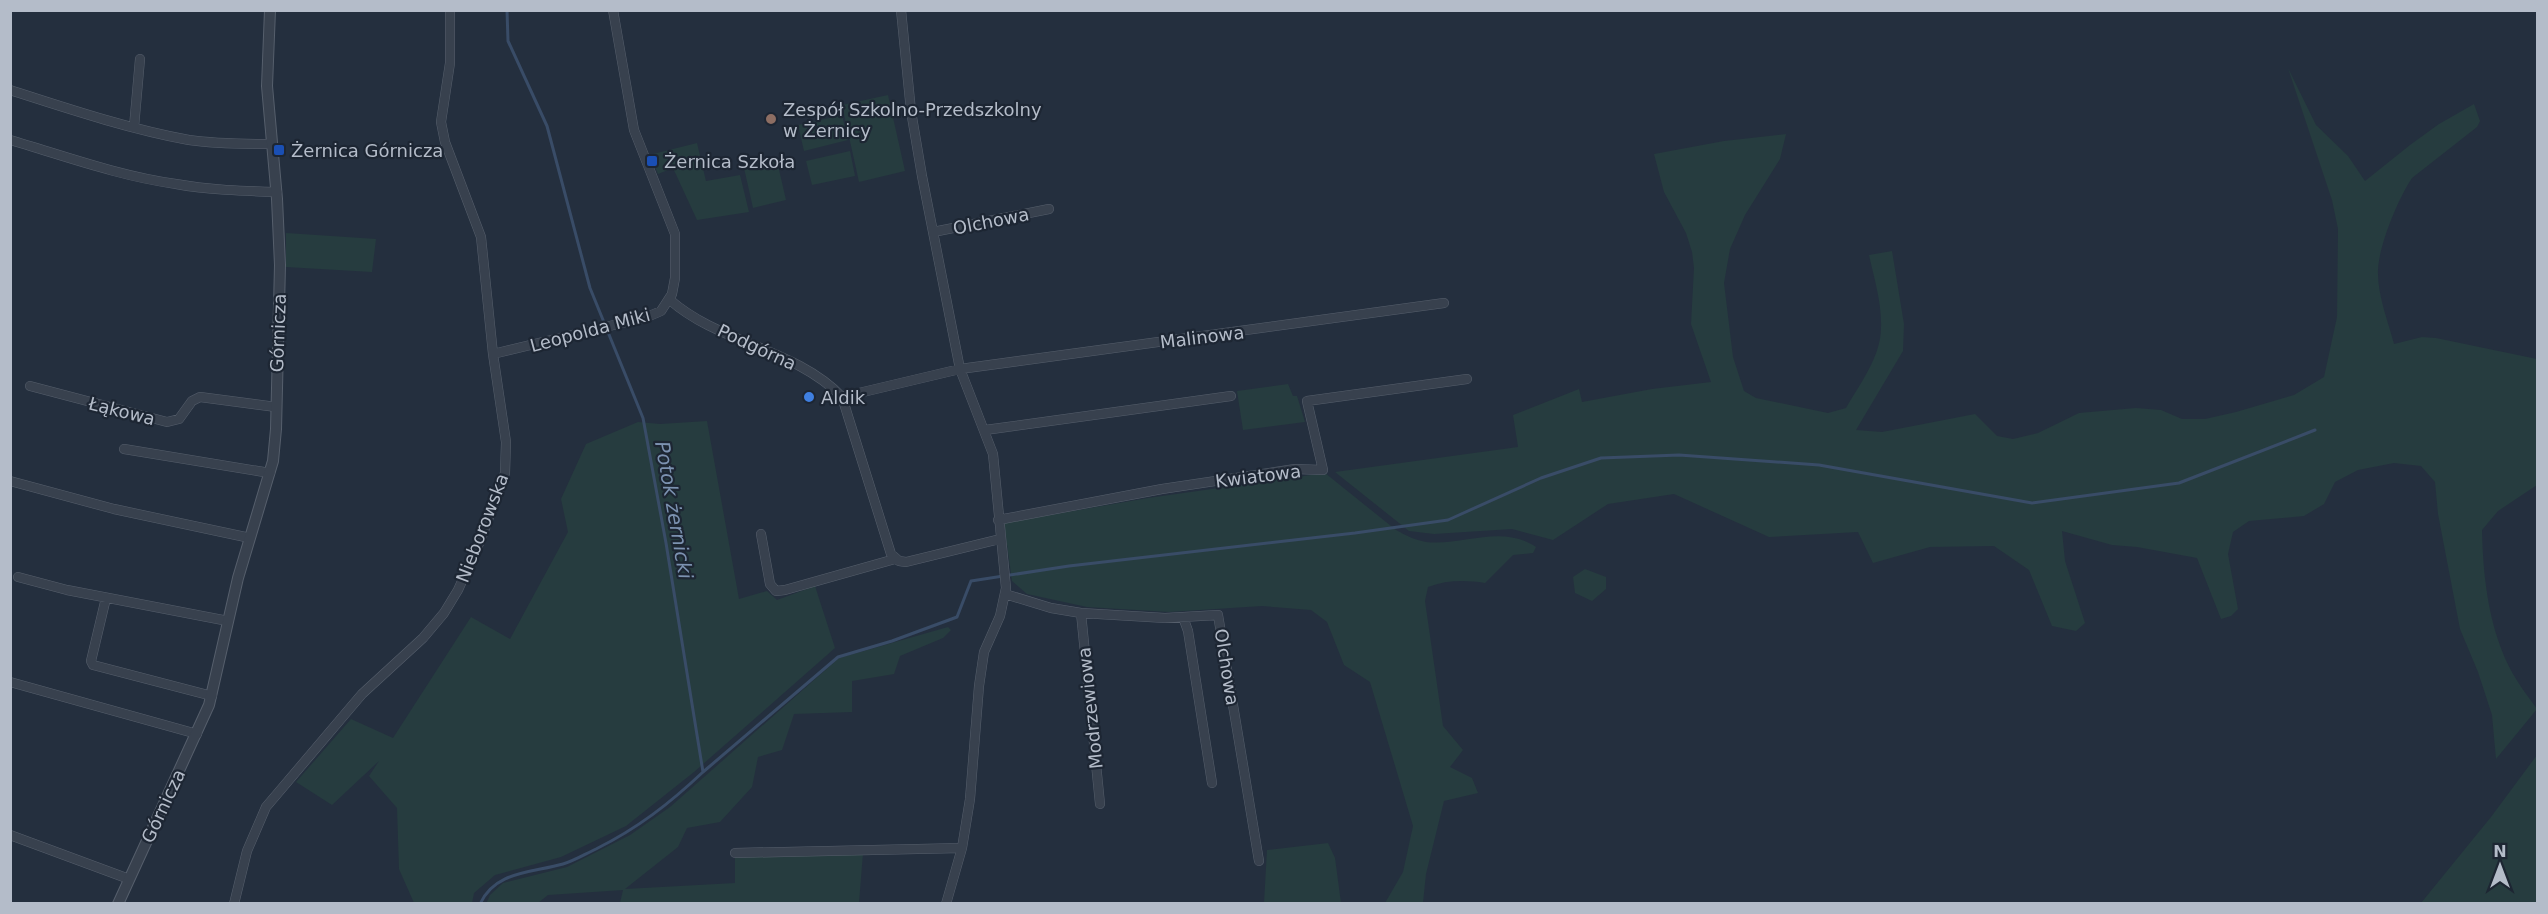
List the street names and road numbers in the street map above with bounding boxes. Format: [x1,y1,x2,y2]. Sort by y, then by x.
street label: Olchowa [951,203,1031,239]
street label: Górnicza [266,293,290,373]
street label: Leopolda Miki [528,304,652,356]
street label: Podgórna [714,320,800,374]
street label: Malinowa [1159,321,1245,353]
street label: Łąkowa [86,392,157,429]
street label: Kwiatowa [1214,460,1302,492]
street label: Nieborowska [452,470,512,586]
street label: Olchowa [1211,627,1243,707]
street label: Modrzewiowa [1073,646,1107,770]
street label: Górnicza [137,766,189,846]

